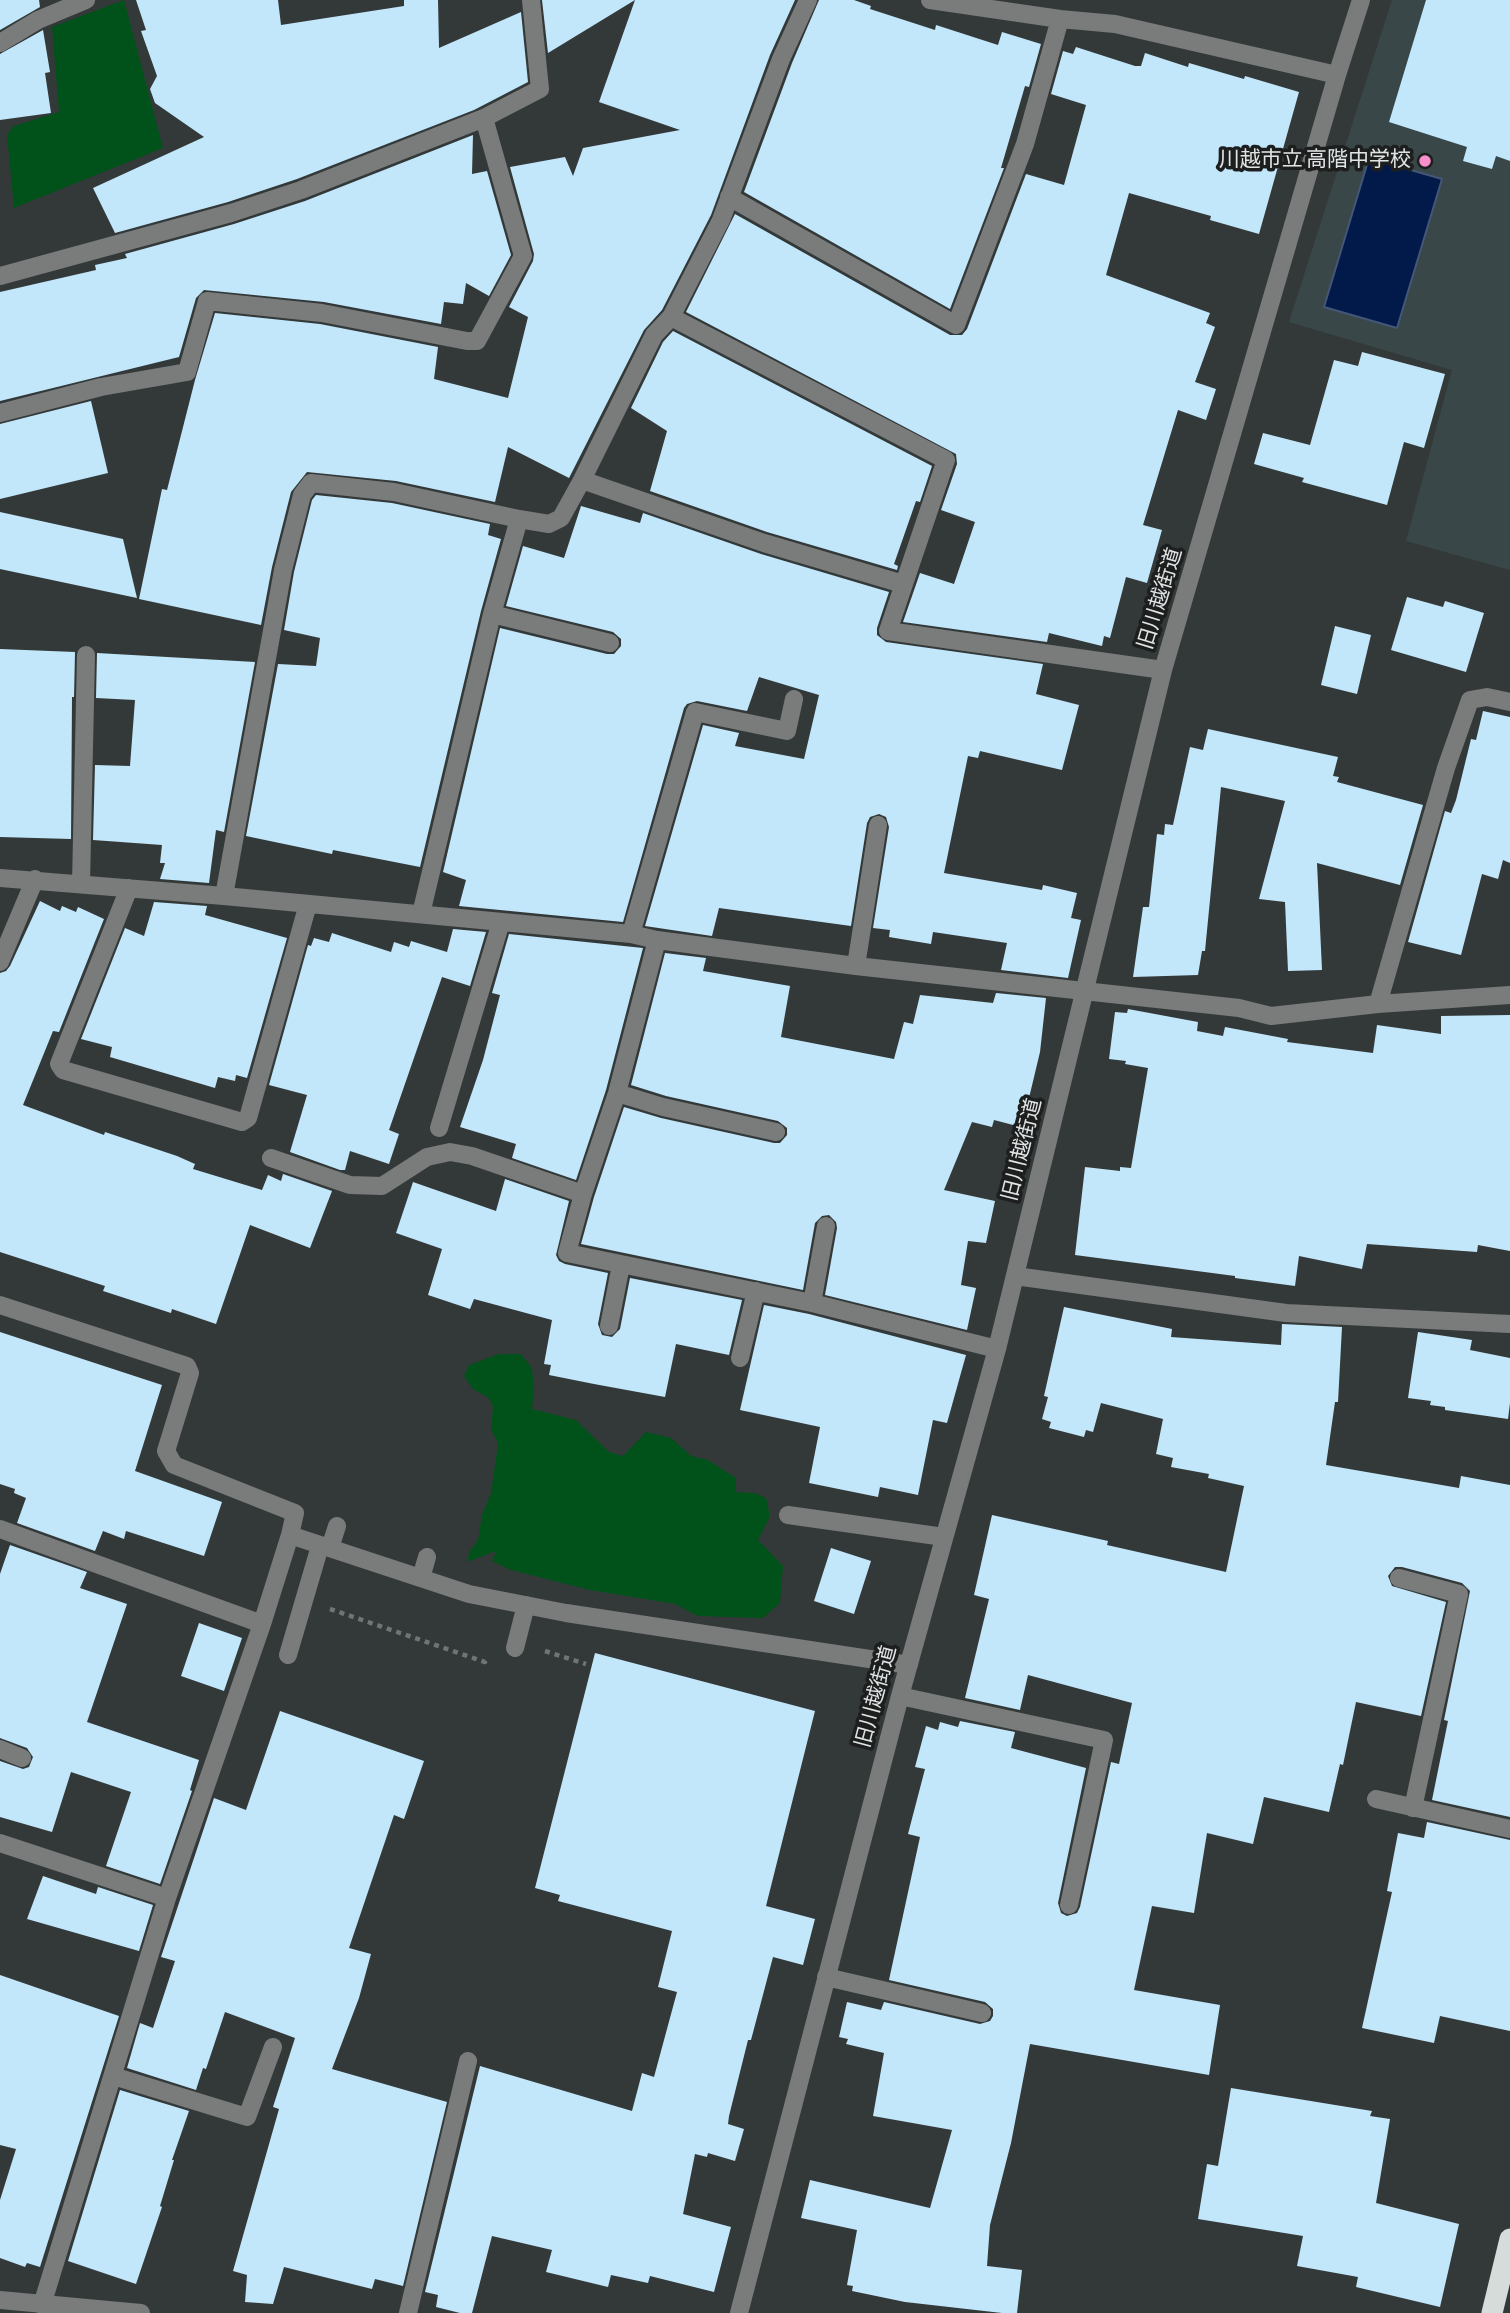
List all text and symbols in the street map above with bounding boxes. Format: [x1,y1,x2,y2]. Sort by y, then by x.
place label: 川越市立 高階中学校 [1219,148,1411,174]
marker: 川越市立 高階中学校 [1417,153,1433,169]
street label: 旧川越街道 [1134,545,1188,653]
street label: 旧川越街道 [998,1096,1048,1204]
street label: 旧川越街道 [851,1643,903,1751]

